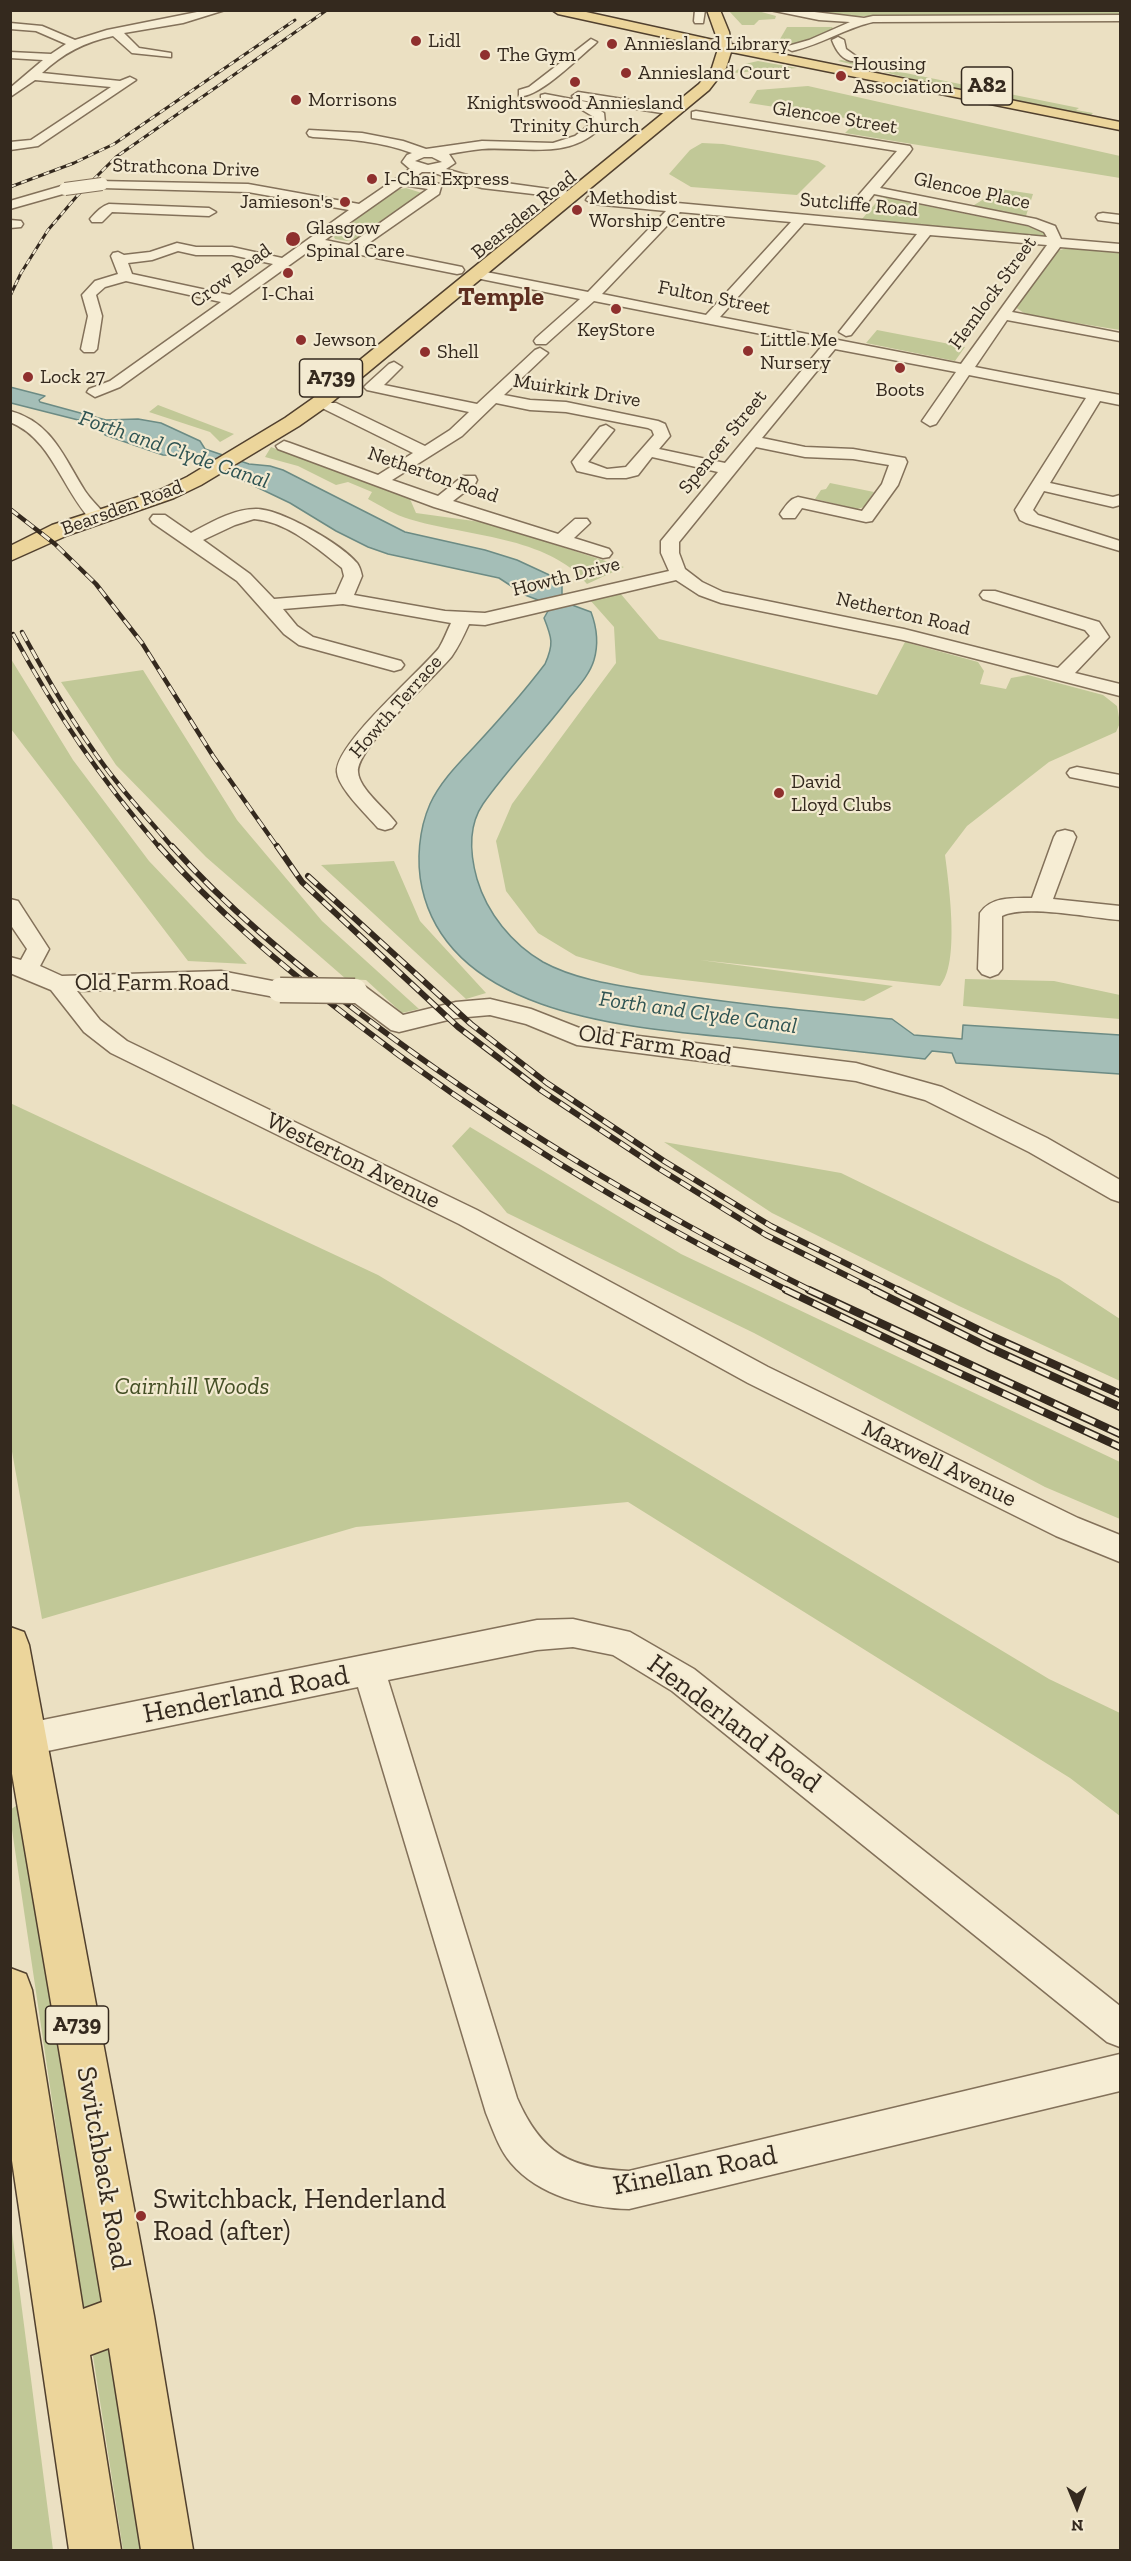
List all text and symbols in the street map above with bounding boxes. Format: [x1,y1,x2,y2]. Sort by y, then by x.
place label: Lidl [428,29,461,53]
place label: Anniesland Library [624,32,789,56]
marker: Lidl [409,34,423,48]
marker: Anniesland Library [605,37,619,51]
place label: The Gym [497,43,576,67]
marker: The Gym [478,48,492,62]
place label: Housing Association [853,52,953,99]
place label: Anniesland Court [638,61,790,85]
marker: Anniesland Court [619,66,633,80]
road number: A82 [962,67,1012,105]
marker: Housing Association [834,69,848,83]
marker: Knightswood Anniesland Trinity Church [568,75,582,89]
place label: Morrisons [308,88,397,112]
place label: Knightswood Anniesland Trinity Church [467,91,683,138]
marker: Morrisons [289,93,303,107]
street label: Glencoe Street [771,96,899,140]
street label: Strathcona Drive [112,153,260,183]
street label: Bearsden Road [467,165,581,265]
place label: I-Chai Express [384,167,509,191]
street label: Glencoe Place [912,167,1032,215]
marker: I-Chai Express [365,172,379,186]
place label: Methodist Worship Centre [589,186,726,233]
street label: Sutcliffe Road [799,188,919,222]
place label: Jamieson's [240,190,333,214]
marker: Jamieson's [338,195,352,209]
marker: Methodist Worship Centre [570,203,584,217]
place label: Glasgow Spinal Care [306,216,405,263]
marker: Glasgow Spinal Care [284,230,302,248]
street label: Hemlock Street [944,232,1042,354]
street label: Crow Road [186,239,276,313]
marker: I-Chai [281,266,295,280]
street label: Fulton Street [656,275,772,321]
place label: I-Chai [262,282,314,306]
district label: Temple [458,282,544,314]
marker: KeyStore [609,302,623,316]
place label: KeyStore [577,318,655,342]
place label: Jewson [313,328,376,352]
place label: Little Me Nursery [760,328,837,375]
marker: Jewson [294,333,308,347]
place label: Shell [437,340,479,364]
marker: Little Me Nursery [741,344,755,358]
marker: Shell [418,345,432,359]
road number: A739 [300,359,362,397]
marker: Boots [893,361,907,375]
place label: Lock 27 [40,365,105,389]
street label: Muirkirk Drive [512,369,642,413]
marker: Lock 27 [21,370,35,384]
place label: Boots [876,378,924,402]
street label: Spencer Street [674,385,772,499]
water label: Forth and Clyde Canal [75,405,273,495]
street label: Netherton Road [364,441,502,509]
street label: Bearsden Road [58,475,186,541]
street label: Howth Drive [510,552,622,602]
street label: Netherton Road [834,587,972,641]
street label: Howth Terrace [345,651,447,763]
place label: David Lloyd Clubs [791,770,892,817]
marker: David Lloyd Clubs [772,786,786,800]
street label: Old Farm Road [75,969,229,997]
water label: Forth and Clyde Canal [597,986,799,1040]
street label: Old Farm Road [576,1019,734,1071]
street label: Westerton Avenue [261,1106,445,1216]
park label: Cairnhill Woods [114,1373,270,1401]
street label: Maxwell Avenue [857,1414,1021,1514]
street label: Henderland Road [641,1648,827,1800]
street label: Henderland Road [140,1659,352,1731]
road number: A739 [46,2006,109,2044]
street label: Switchback Road [69,2064,137,2272]
street label: Kinellan Road [610,2139,780,2203]
place label: Switchback, Henderland Road (after) [153,2183,446,2249]
marker: Switchback, Henderland Road (after) [134,2209,148,2223]
north arrow [1047,2477,1107,2537]
text: N [1071,2516,1084,2535]

